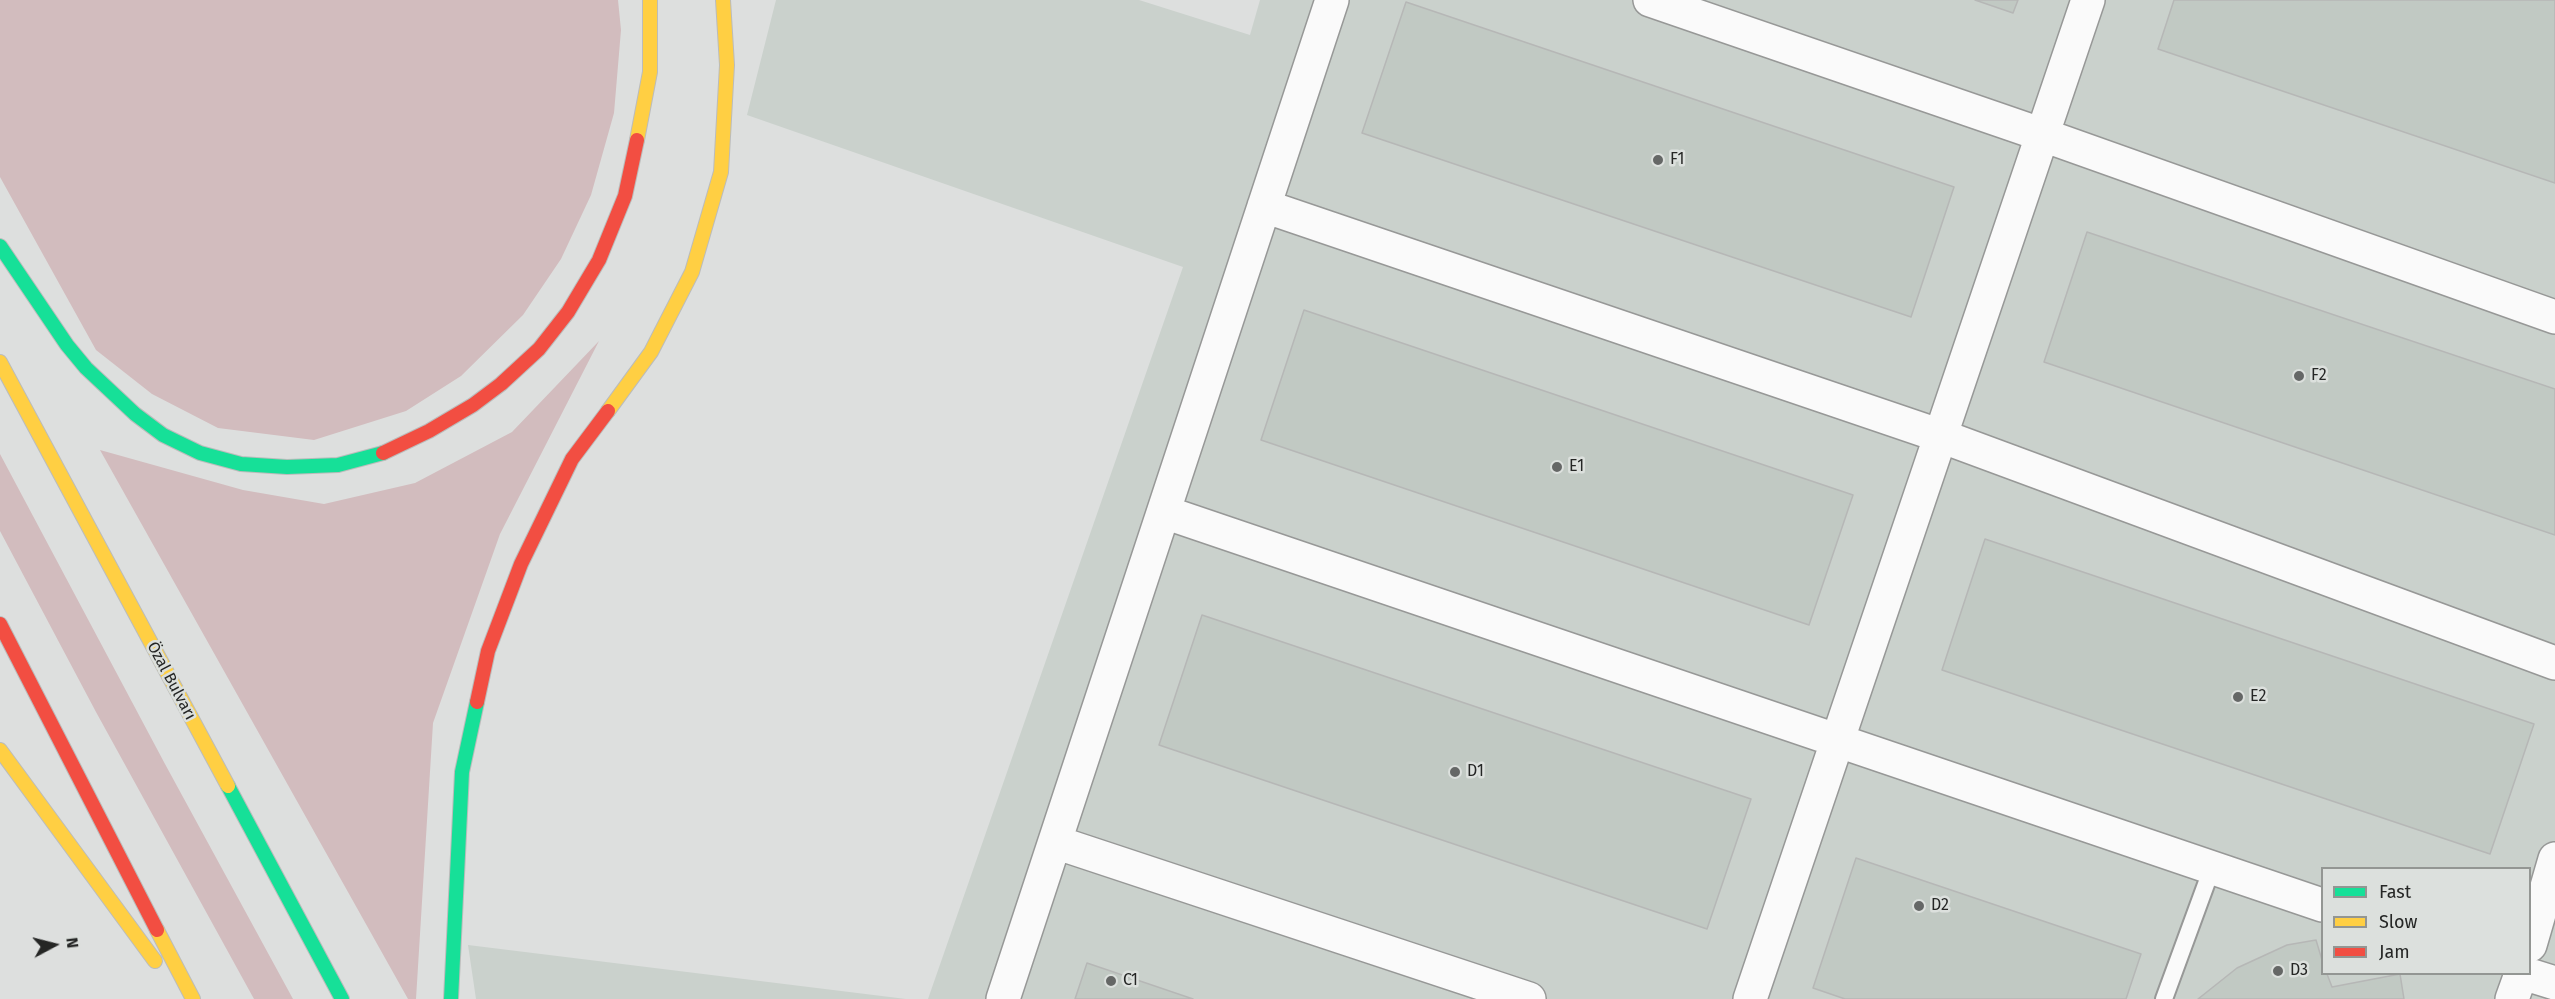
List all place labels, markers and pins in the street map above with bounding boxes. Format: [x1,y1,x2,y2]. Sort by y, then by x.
place label: F1 [1670,150,1684,170]
marker: F1 [1651,153,1665,167]
place label: F2 [2311,366,2327,386]
marker: F2 [2292,369,2306,383]
place label: E1 [1569,457,1584,477]
marker: E1 [1550,460,1564,474]
place label: E2 [2250,687,2266,707]
marker: E2 [2231,690,2245,704]
place label: D1 [1467,762,1484,782]
marker: D1 [1448,765,1462,779]
place label: D2 [1931,896,1949,916]
marker: D2 [1912,899,1926,913]
place label: D3 [2290,961,2308,981]
marker: D3 [2271,964,2285,978]
place label: C1 [1123,971,1138,991]
marker: C1 [1104,974,1118,988]

